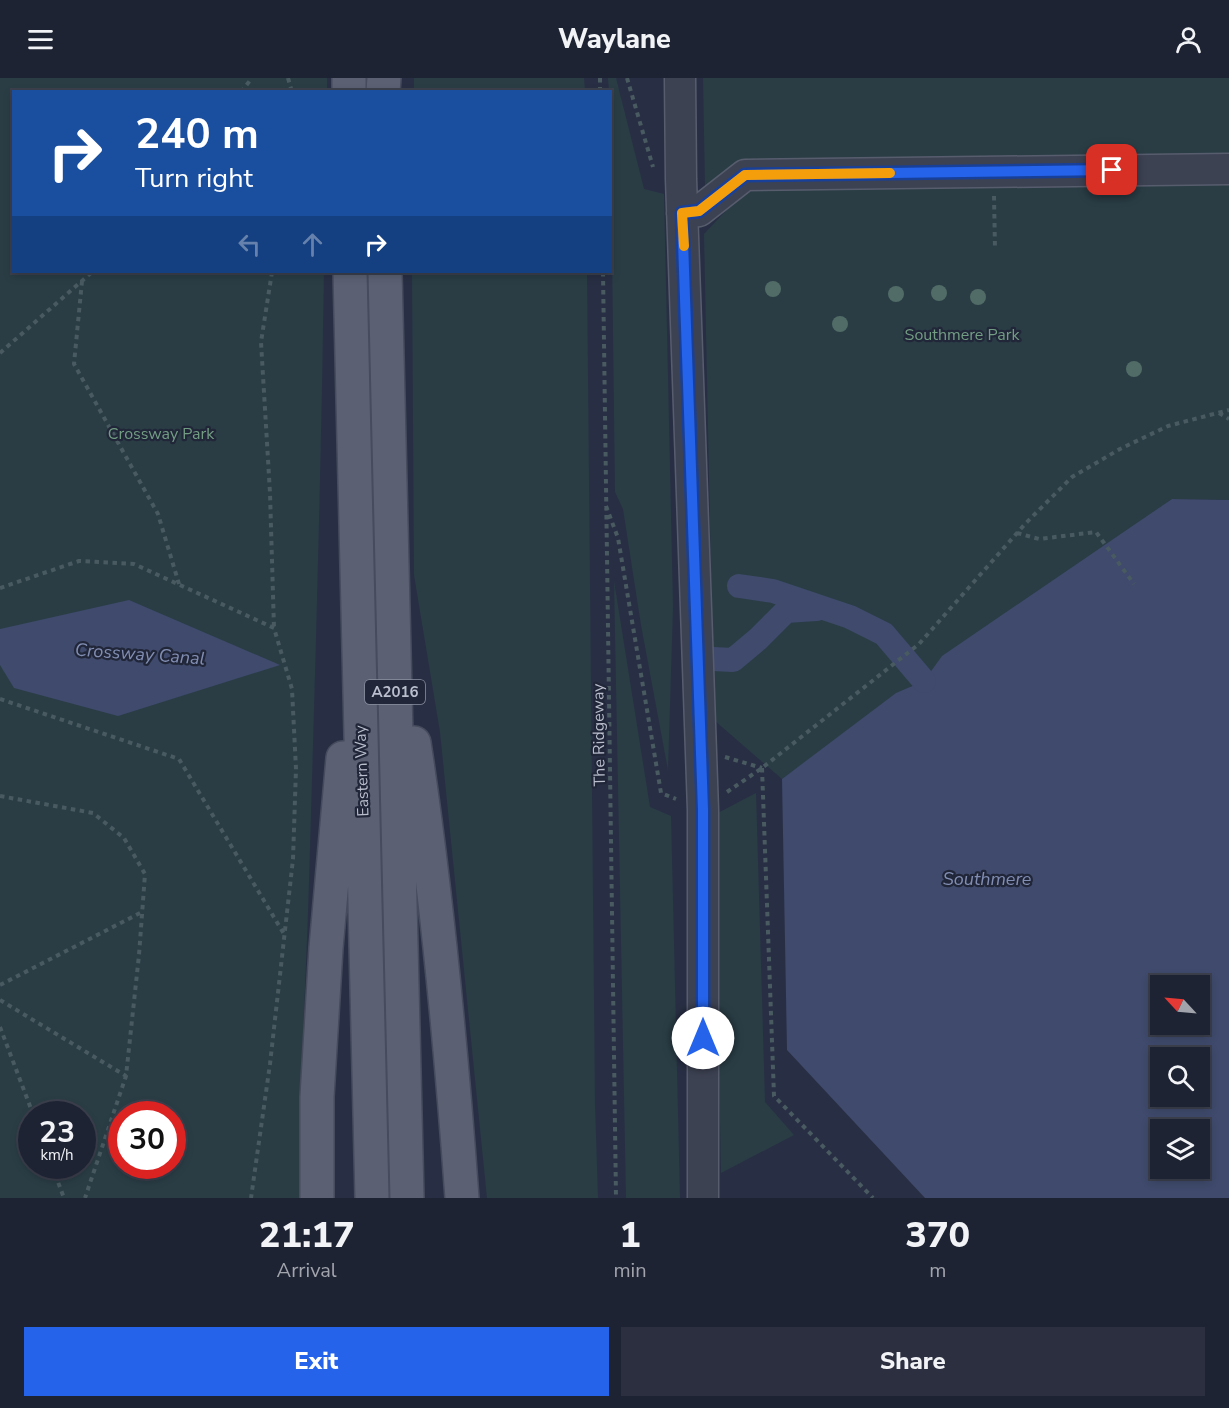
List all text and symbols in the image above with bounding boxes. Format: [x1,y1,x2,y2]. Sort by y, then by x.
text: Waylane [558,21,671,58]
icon: menu [24,23,57,56]
icon: person [1172,23,1205,56]
text: 240 m [135,106,259,163]
icon: right [36,114,114,192]
pin [1086,144,1137,195]
icon: arrive [1095,153,1128,186]
text: Turn right [135,160,253,197]
icon: left [233,228,266,261]
icon: ahead [296,228,329,261]
icon: right [359,228,392,261]
park label: Southmere Park [905,324,1020,346]
park label: Crossway Park [108,423,215,445]
water label: Crossway Canal [74,637,206,671]
road number: A2016 [365,680,425,704]
street label: The Ridgeway [587,683,611,787]
street label: Eastern Way [349,724,375,817]
water label: Southmere [943,867,1032,891]
north arrow [1150,975,1210,1035]
map controls [1150,975,1210,1179]
position arrow [671,1006,735,1070]
button: search [1150,1047,1210,1107]
speed limit sign: 30 [108,1101,186,1179]
text: 23 [39,1112,75,1153]
button: layers [1150,1119,1210,1179]
text: km/h [40,1145,74,1165]
text: 21:17 [259,1211,355,1260]
text: 1 [619,1211,641,1260]
text: 370 [905,1211,970,1260]
text: Arrival [277,1257,337,1284]
text: min [613,1257,647,1284]
text: m [929,1257,946,1284]
button: Exit [24,1327,609,1396]
button: Share [621,1327,1205,1396]

